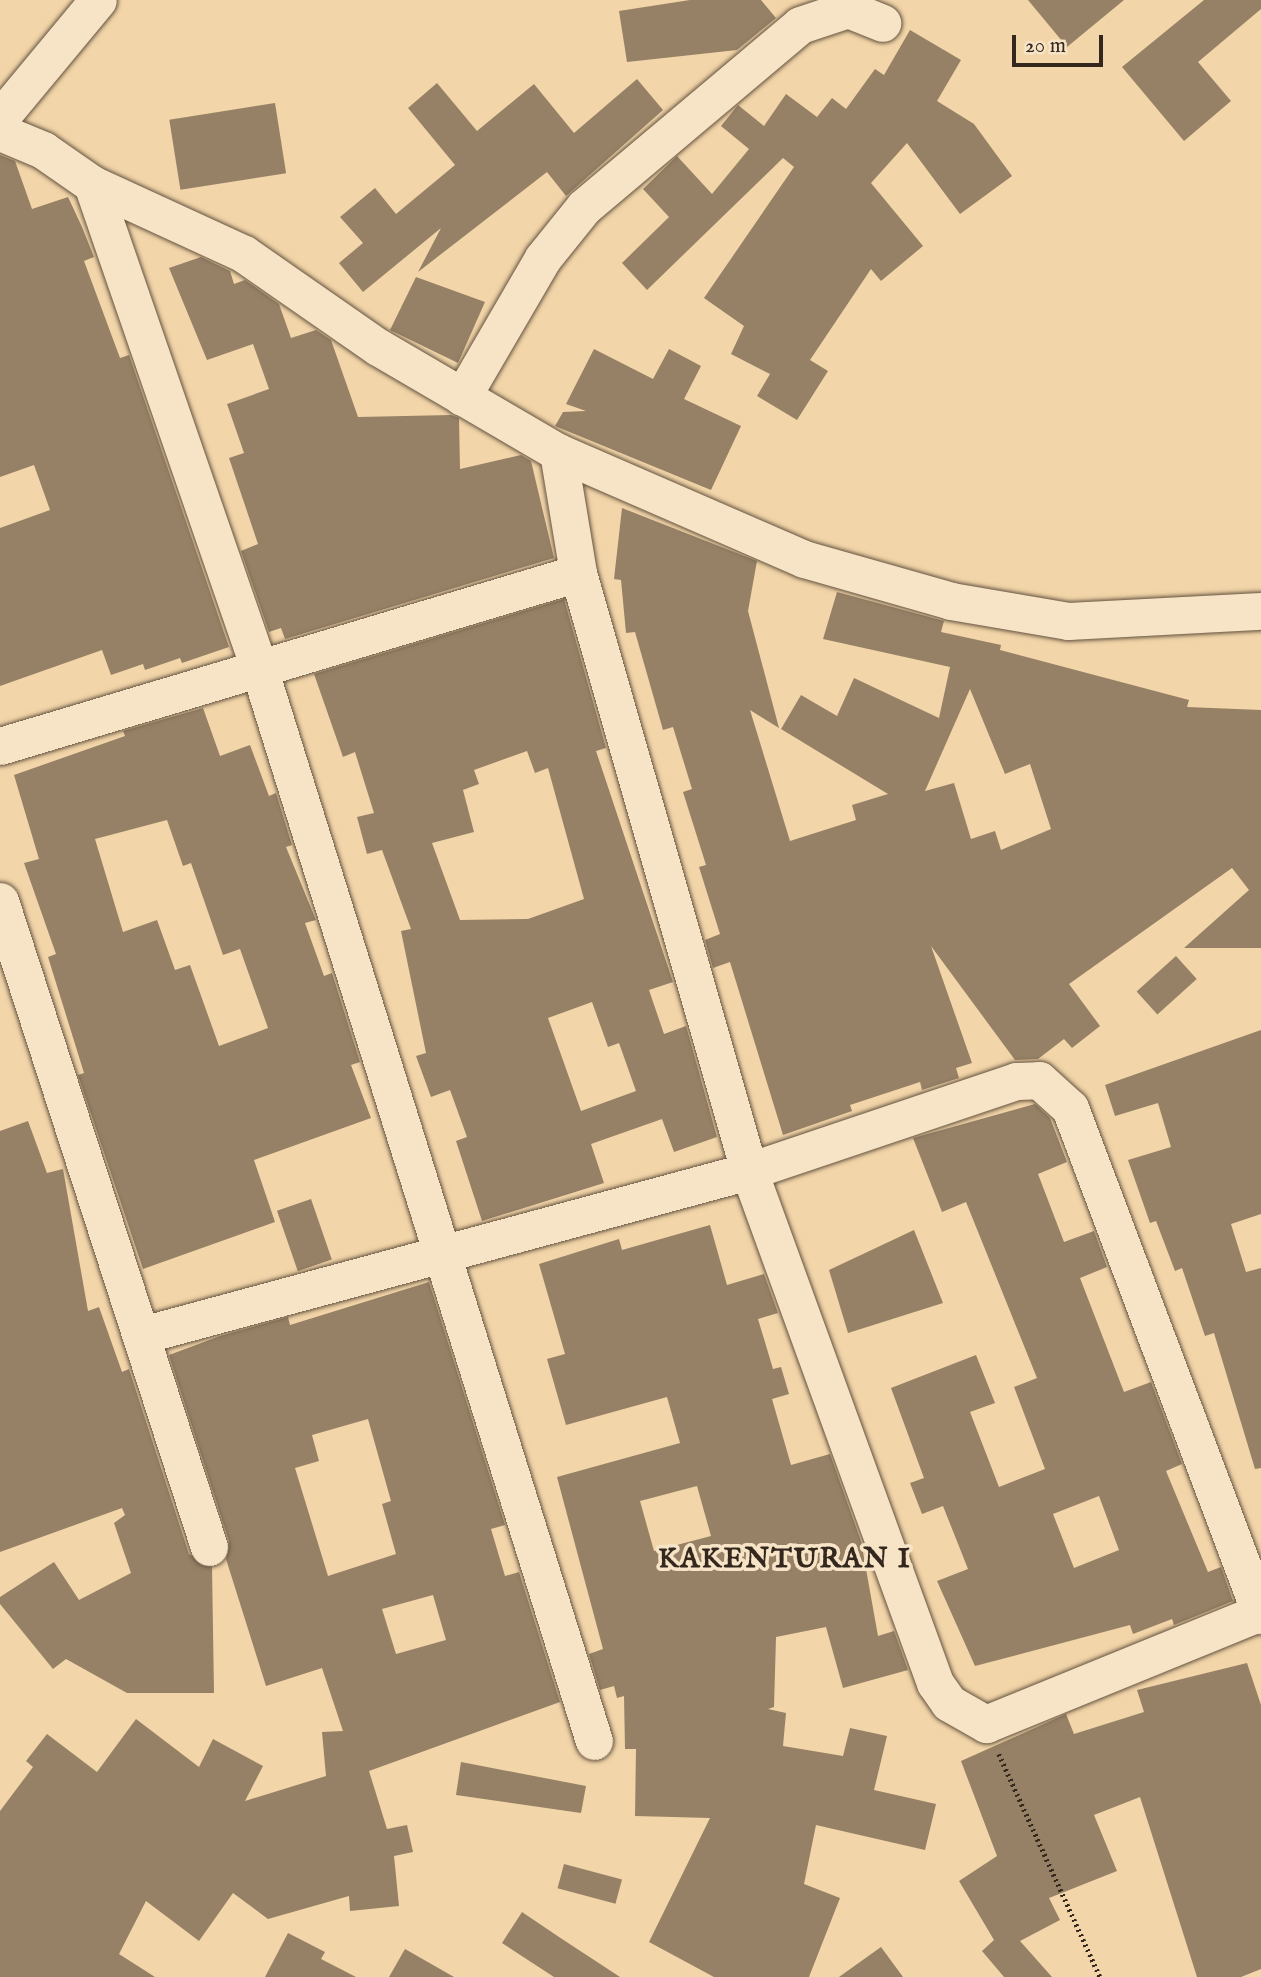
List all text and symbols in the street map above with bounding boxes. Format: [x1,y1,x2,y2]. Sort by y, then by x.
scale bar [1016,21,1107,65]
text: 20 m [1025,33,1066,60]
district label: KAKENTURAN I [660,1543,910,1577]

